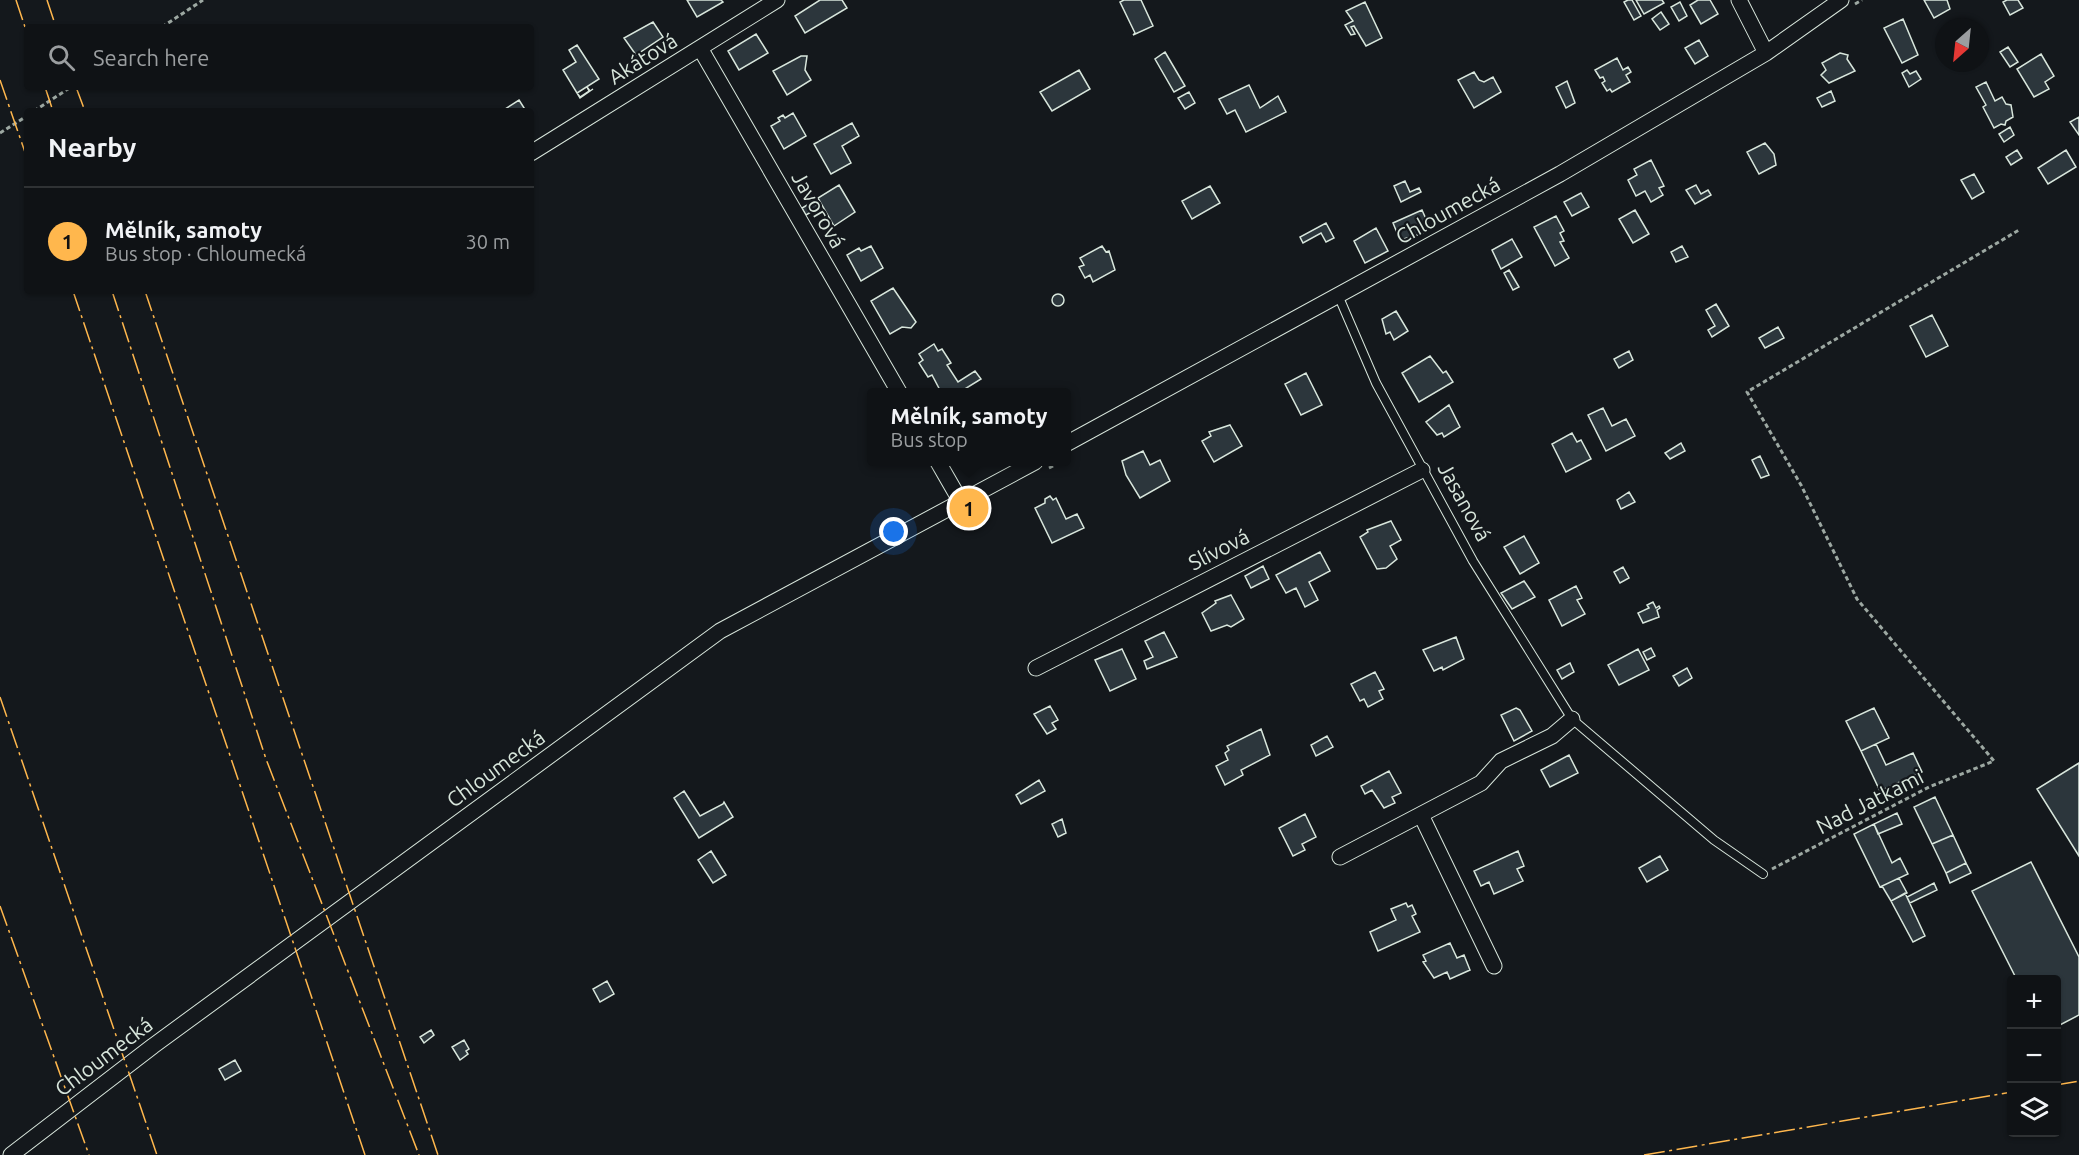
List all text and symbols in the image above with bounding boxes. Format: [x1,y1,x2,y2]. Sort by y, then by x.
north arrow [1935,18,1989,72]
search box [24,24,534,90]
street label: Akátová [604,28,681,89]
icon: search [45,41,78,74]
text: Search here [93,45,209,70]
text: Nearby [48,133,136,162]
street label: Javorová [787,167,850,252]
street label: Chloumecká [1391,172,1504,249]
text: Mělník, samoty [105,217,262,242]
text: 1 [62,230,73,253]
text: 30 m [466,230,510,253]
text: Bus stop · Chloumecká [105,242,306,265]
popup [867,388,1071,466]
text: Mělník, samoty [891,403,1047,428]
text: Bus stop [891,428,968,451]
street label: Jasanová [1433,458,1496,545]
pin: 1 [950,486,988,530]
your location [879,517,908,546]
street label: Slívová [1184,524,1253,575]
street label: Chloumecká [442,725,549,812]
street label: Nad Jatkami [1812,764,1927,838]
map controls [2007,975,2061,1137]
button: + [2007,975,2061,1029]
street label: Chloumecká [50,1012,157,1101]
button: − [2007,1029,2061,1083]
button: layers [2007,1083,2061,1137]

